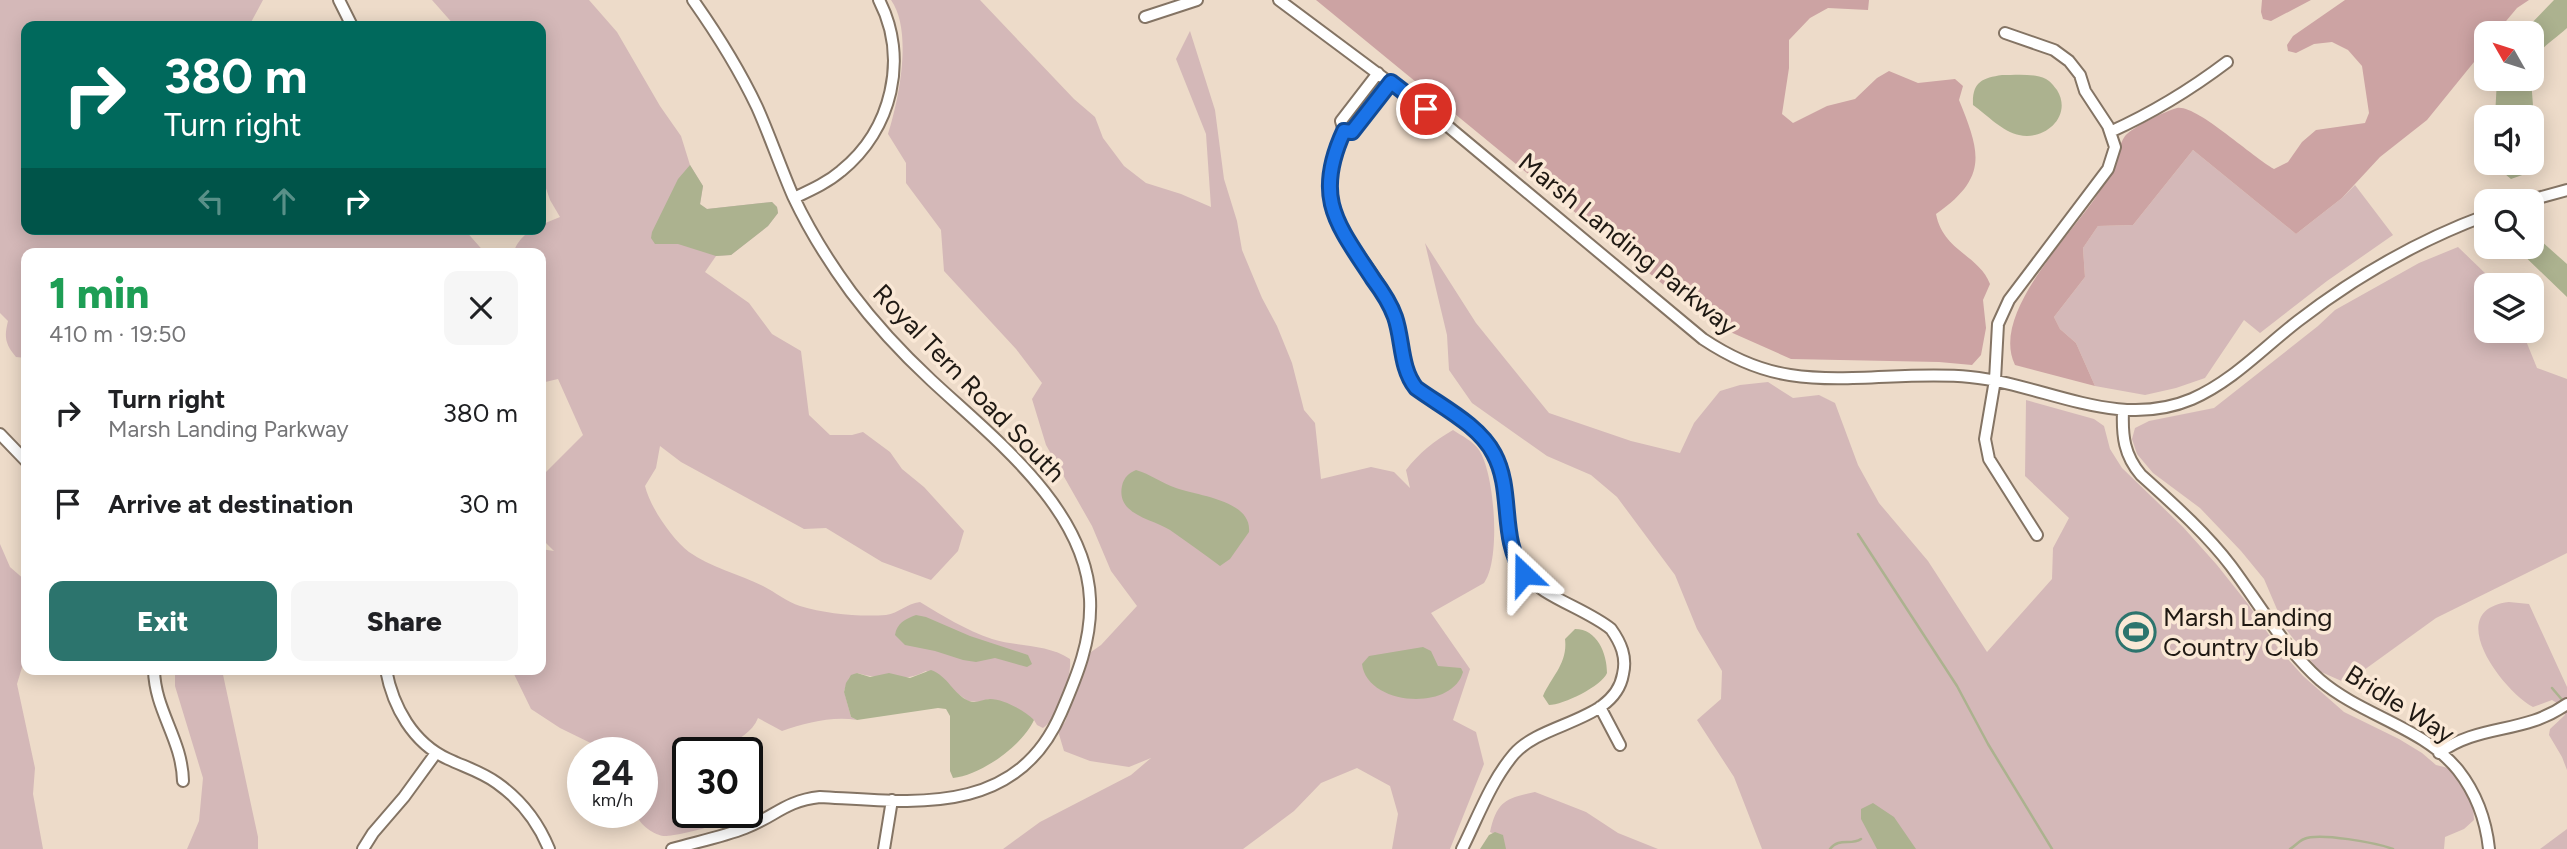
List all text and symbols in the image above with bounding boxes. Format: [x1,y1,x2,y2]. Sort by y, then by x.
north arrow [2474,21,2544,91]
map controls [2474,21,2544,343]
text: 380 m [164,46,307,105]
icon: right [49,49,140,140]
pin [1396,79,1456,139]
icon: arrive [1407,90,1445,128]
button: sound [2474,105,2544,175]
text: Turn right [164,106,302,144]
street label: Marsh Landing Parkway [1512,146,1744,342]
icon: left [192,182,230,220]
icon: ahead [265,182,303,220]
icon: right [338,182,376,220]
button: search [2474,189,2544,259]
text: 1 min [49,268,149,319]
button: close [444,271,518,345]
button: layers [2474,273,2544,343]
street label: Royal Tern Road South [866,277,1072,489]
text: 410 m · 19:50 [49,320,186,348]
text: Turn right [108,383,225,415]
icon: right [49,394,87,432]
text: 380 m [443,397,518,429]
text: Marsh Landing Parkway [108,415,349,443]
icon: arrive [49,485,87,523]
text: Arrive at destination [108,488,353,520]
text: 30 m [459,488,518,520]
position arrow [1487,537,1561,611]
button: Exit [49,581,277,661]
button: Share [291,581,518,661]
place label: Marsh Landing Country Club [2163,601,2332,663]
sports icon: Marsh Landing Country Club [2115,611,2157,653]
street label: Bridle Way [2339,658,2461,750]
speed limit sign: 30 [672,737,763,828]
text: 24 [591,752,634,794]
text: km/h [592,789,633,811]

